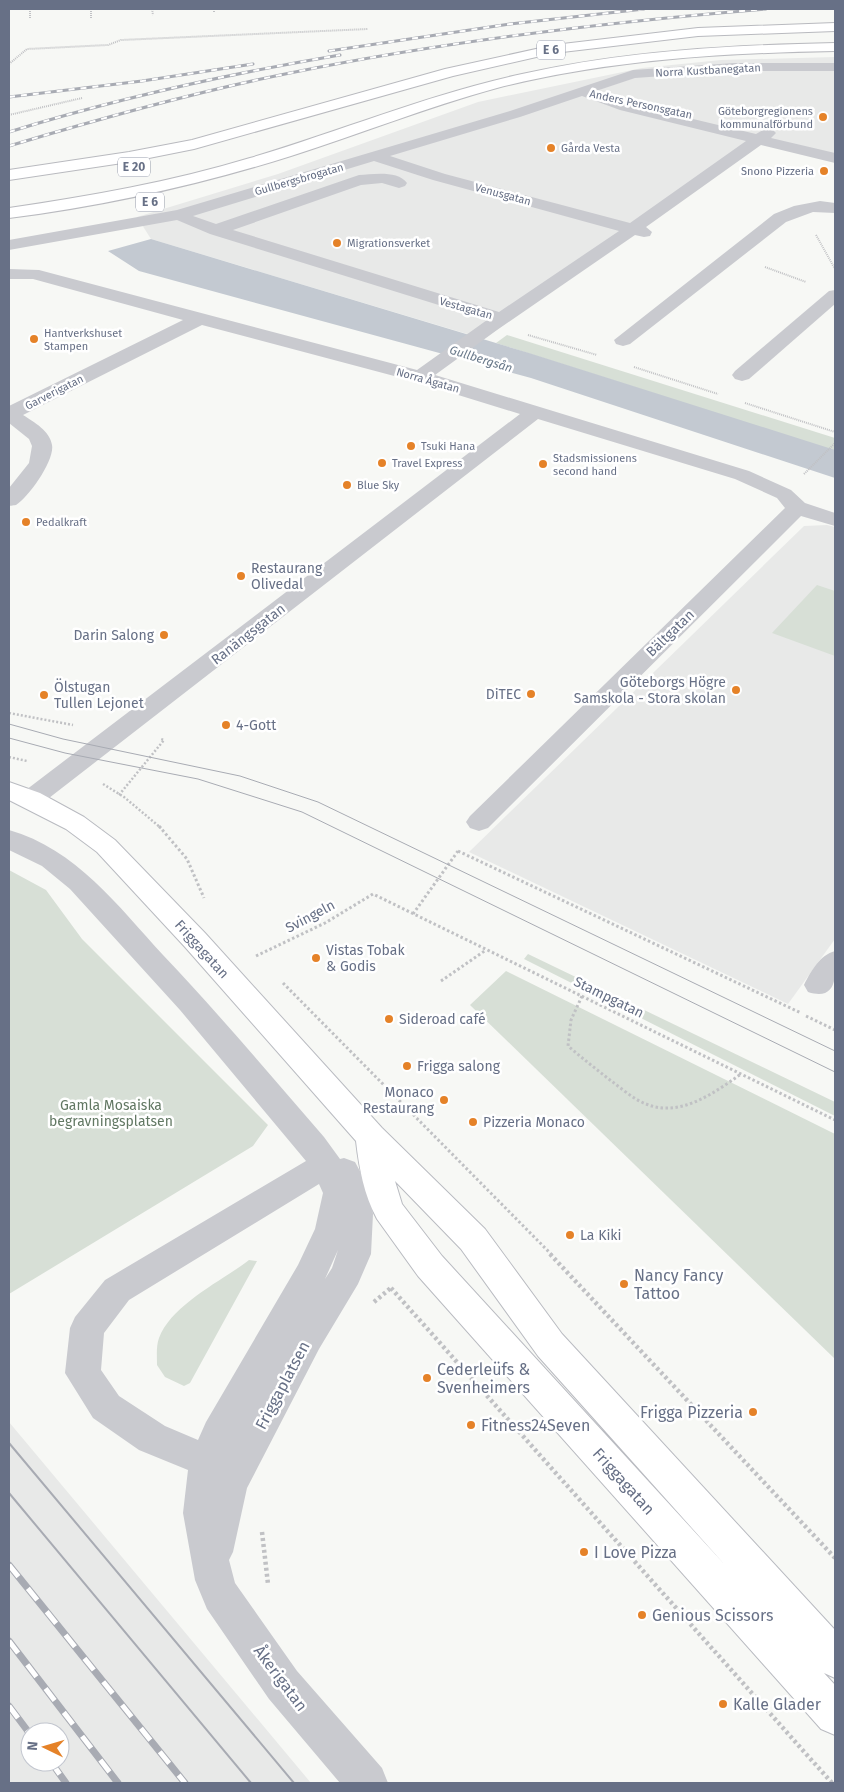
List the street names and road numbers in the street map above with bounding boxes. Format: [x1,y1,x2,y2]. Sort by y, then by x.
road number: E 6 [537,40,565,60]
street label: Norra Kustbanegatan [655,61,761,80]
street label: Anders Personsgatan [588,87,693,122]
road number: E 20 [118,158,150,176]
street label: Gullbergsbrogatan [253,161,345,198]
street label: Venusgatan [473,181,532,208]
road number: E 6 [136,192,164,212]
street label: Vestagatan [438,295,494,322]
street label: Norra Ågatan [395,364,461,396]
street label: Garverigatan [23,372,86,413]
street label: Ranängsgatan [208,600,289,669]
street label: Bältgatan [643,606,698,660]
street label: Svingeln [283,896,338,937]
street label: Friggagatan [171,917,232,982]
street label: Stampgatan [571,973,647,1022]
street label: Friggaplatsen [251,1338,314,1433]
street label: Friggagatan [589,1444,659,1519]
street label: Åkerigatan [250,1641,312,1715]

